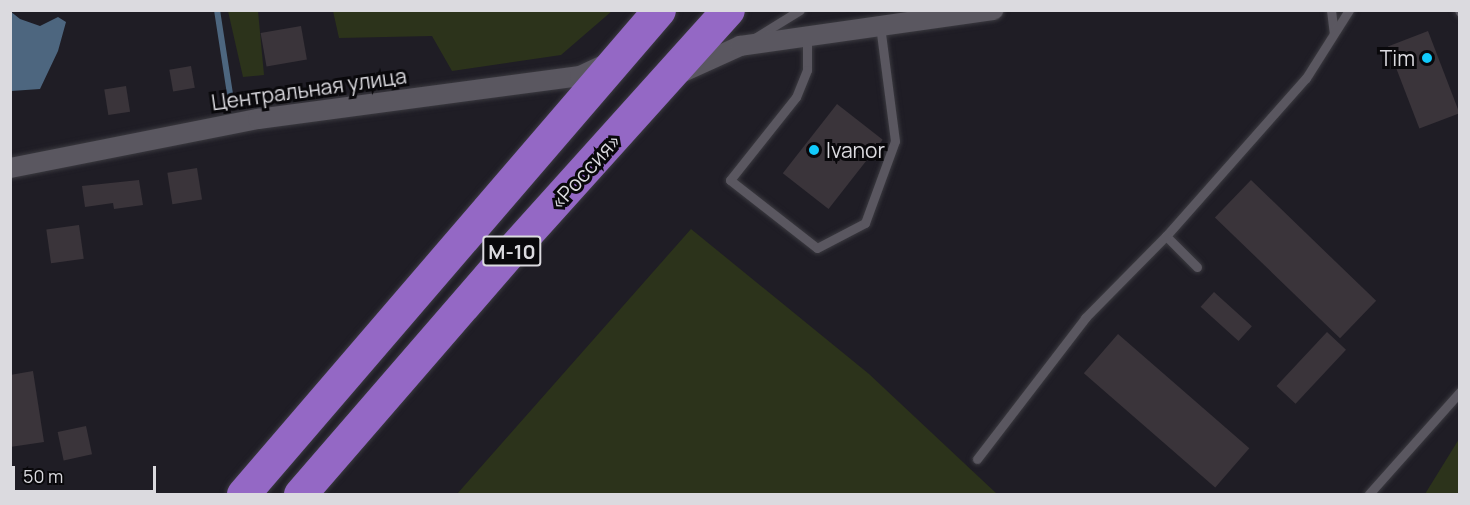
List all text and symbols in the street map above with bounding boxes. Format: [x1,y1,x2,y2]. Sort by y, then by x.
place label: Tim [1380,45,1415,71]
marker: Tim [1420,51,1434,65]
street label: Центральная улица [210,63,408,115]
street label: «Россия» [544,128,626,214]
place label: Ivanor [826,137,885,163]
marker: Ivanor [807,143,821,157]
road number: М-10 [482,234,542,268]
scale bar [15,454,159,492]
text: 50 m [23,464,63,488]

